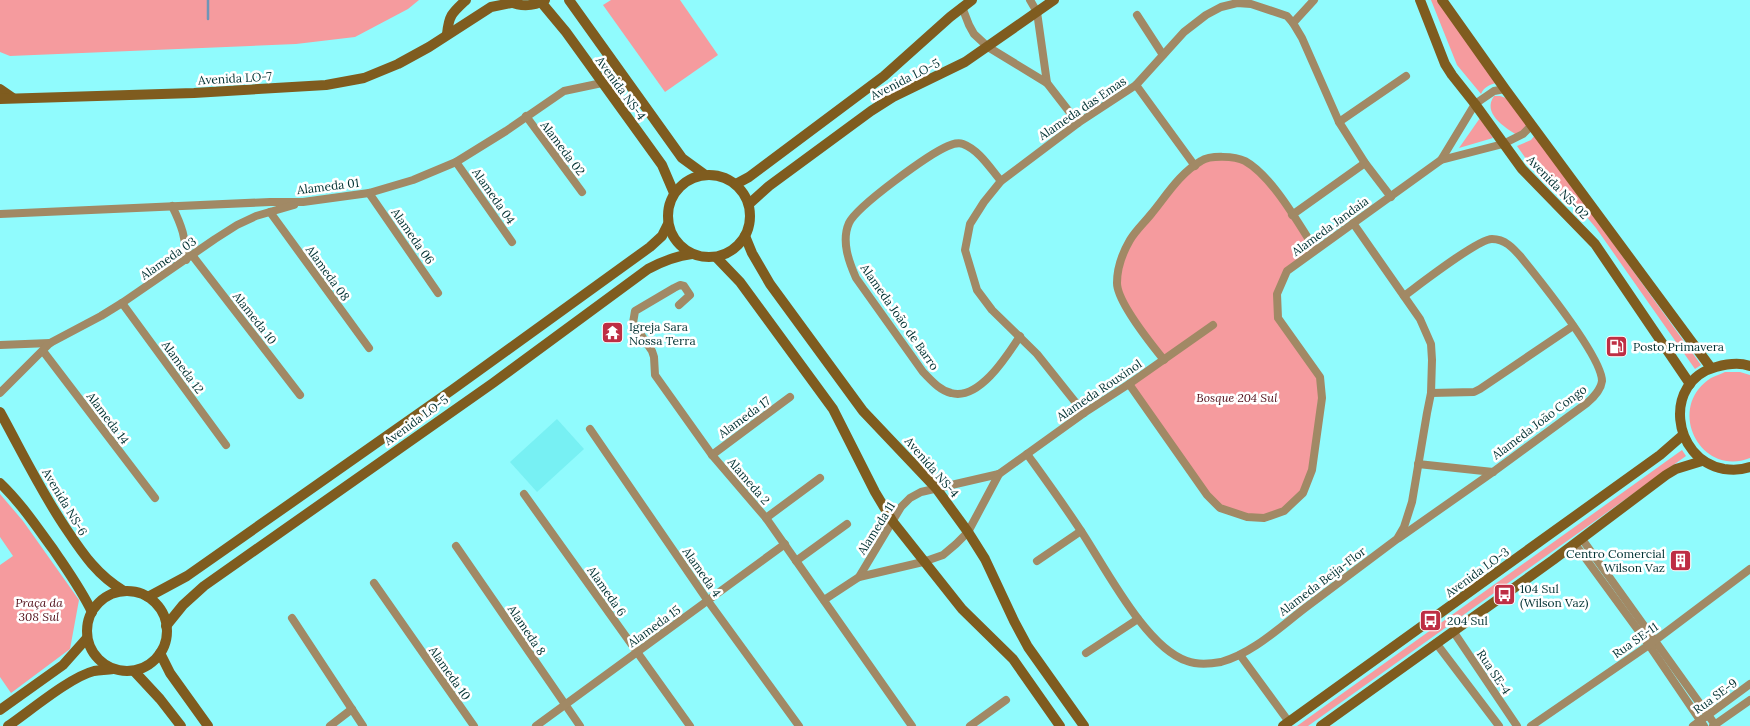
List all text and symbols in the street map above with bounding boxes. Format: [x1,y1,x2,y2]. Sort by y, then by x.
street label: Avenida NS-4 [592,52,649,123]
street label: Avenida LO-5 [867,55,942,103]
street label: Avenida LO-7 [197,69,273,87]
street label: Alameda das Emas [1034,73,1129,143]
street label: Alameda 02 [537,117,588,178]
street label: Avenida NS-02 [1523,151,1592,222]
street label: Alameda 04 [469,164,519,227]
street label: Alameda 01 [295,175,360,197]
street label: Alameda Jandaia [1288,193,1371,260]
street label: Alameda 06 [388,204,438,267]
street label: Alameda 03 [136,233,199,283]
street label: Alameda 08 [302,242,353,304]
street label: Alameda João de Barro [857,260,942,373]
street label: Alameda 10 [229,288,280,347]
place label: Igreja Sara Nossa Terra [629,319,696,348]
temple icon: Igreja Sara Nossa Terra [601,321,625,345]
fuel station icon: Posto Primavera [1605,334,1629,358]
street label: Alameda 12 [158,337,207,396]
place label: Posto Primavera [1633,339,1724,354]
street label: Alameda Rouxinol [1053,356,1144,425]
street label: Alameda João Congo [1488,381,1589,463]
street label: Alameda 14 [83,388,133,447]
park label: Bosque 204 Sul [1196,390,1278,405]
street label: Avenida LO-5 [380,392,451,449]
street label: Alameda 17 [714,393,773,441]
street label: Avenida NS-4 [901,433,963,501]
street label: Alameda 2 [724,454,773,507]
street label: Avenida NS-6 [39,465,91,538]
street label: Alameda 11 [853,499,898,558]
street label: Alameda 4 [679,543,725,600]
street label: Alameda Beija-Flor [1275,543,1369,619]
street label: Avenida LO-3 [1441,544,1512,601]
place label: Centro Comercial Wilson Vaz [1566,546,1665,575]
building icon: Centro Comercial Wilson Vaz [1669,548,1693,572]
street label: Alameda 6 [584,562,630,619]
place label: 104 Sul (Wilson Vaz) [1520,581,1589,611]
bus stop icon: 104 Sul (Wilson Vaz) [1492,583,1516,607]
park label: Praça da 308 Sul [15,595,63,624]
street label: Alameda 8 [504,601,549,658]
street label: Alameda 15 [624,602,683,651]
bus stop icon: 204 Sul [1419,608,1443,632]
place label: 204 Sul [1447,613,1488,628]
street label: Rua SE-11 [1609,619,1661,661]
street label: Alameda 10 [425,642,474,703]
street label: Rua SE-4 [1474,647,1515,698]
street label: Rua SE-9 [1690,675,1740,717]

